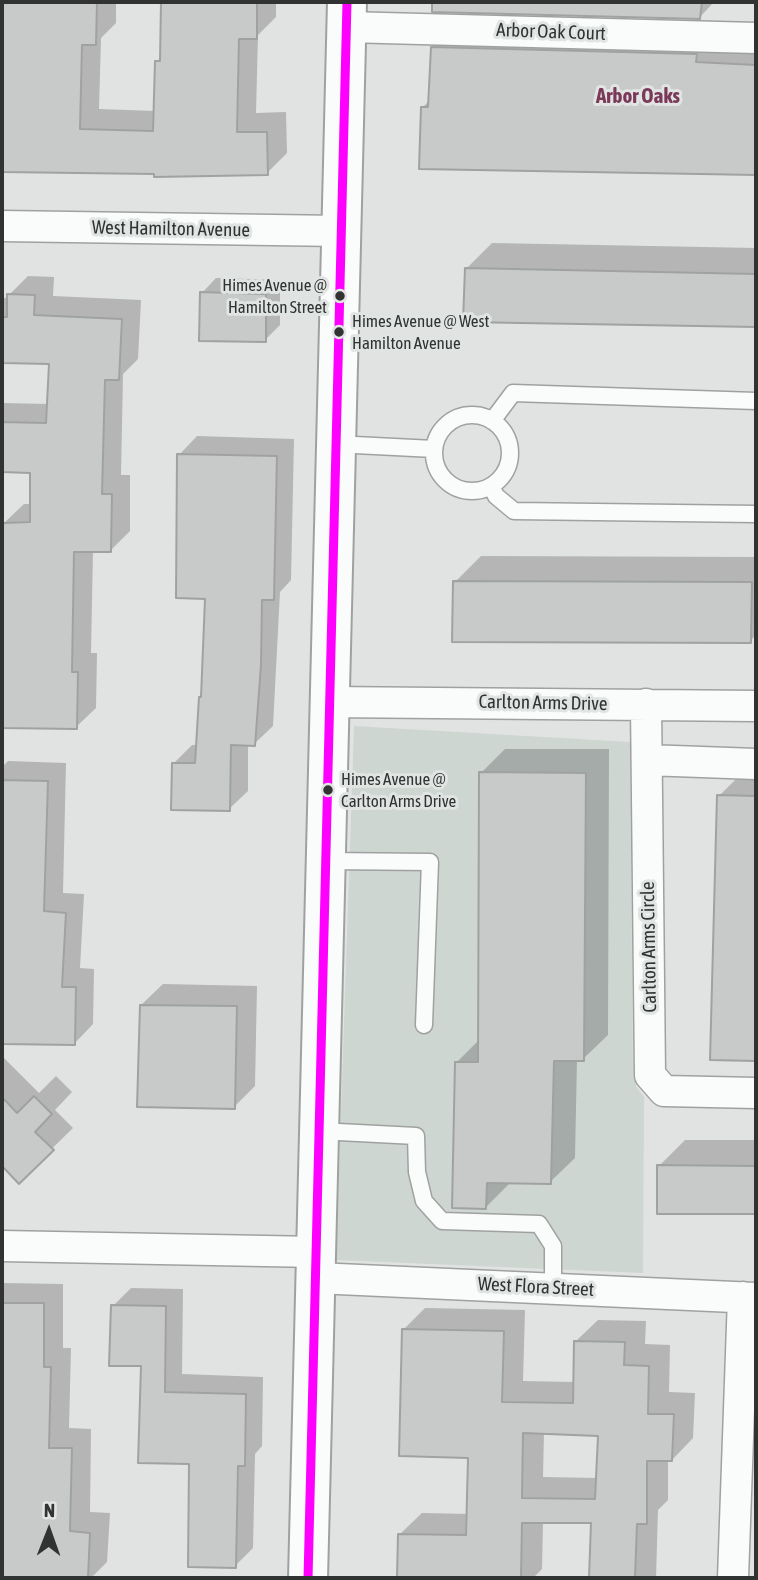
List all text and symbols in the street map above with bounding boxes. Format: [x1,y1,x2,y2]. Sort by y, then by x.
street label: Arbor Oak Court [496,19,606,45]
district label: Arbor Oaks [596,83,680,109]
street label: West Hamilton Avenue [92,216,250,242]
place label: Himes Avenue @ Hamilton Street [222,276,327,316]
marker: Himes Avenue @ Hamilton Street [333,289,347,303]
place label: Himes Avenue @ West Hamilton Avenue [352,312,489,352]
marker: Himes Avenue @ West Hamilton Avenue [332,325,346,339]
street label: Carlton Arms Drive [478,690,608,716]
place label: Himes Avenue @ Carlton Arms Drive [341,770,456,810]
marker: Himes Avenue @ Carlton Arms Drive [321,783,335,797]
street label: Carlton Arms Circle [636,881,662,1013]
street label: West Flora Street [477,1273,595,1301]
north arrow [14,1496,84,1566]
text: N [44,1499,55,1521]

